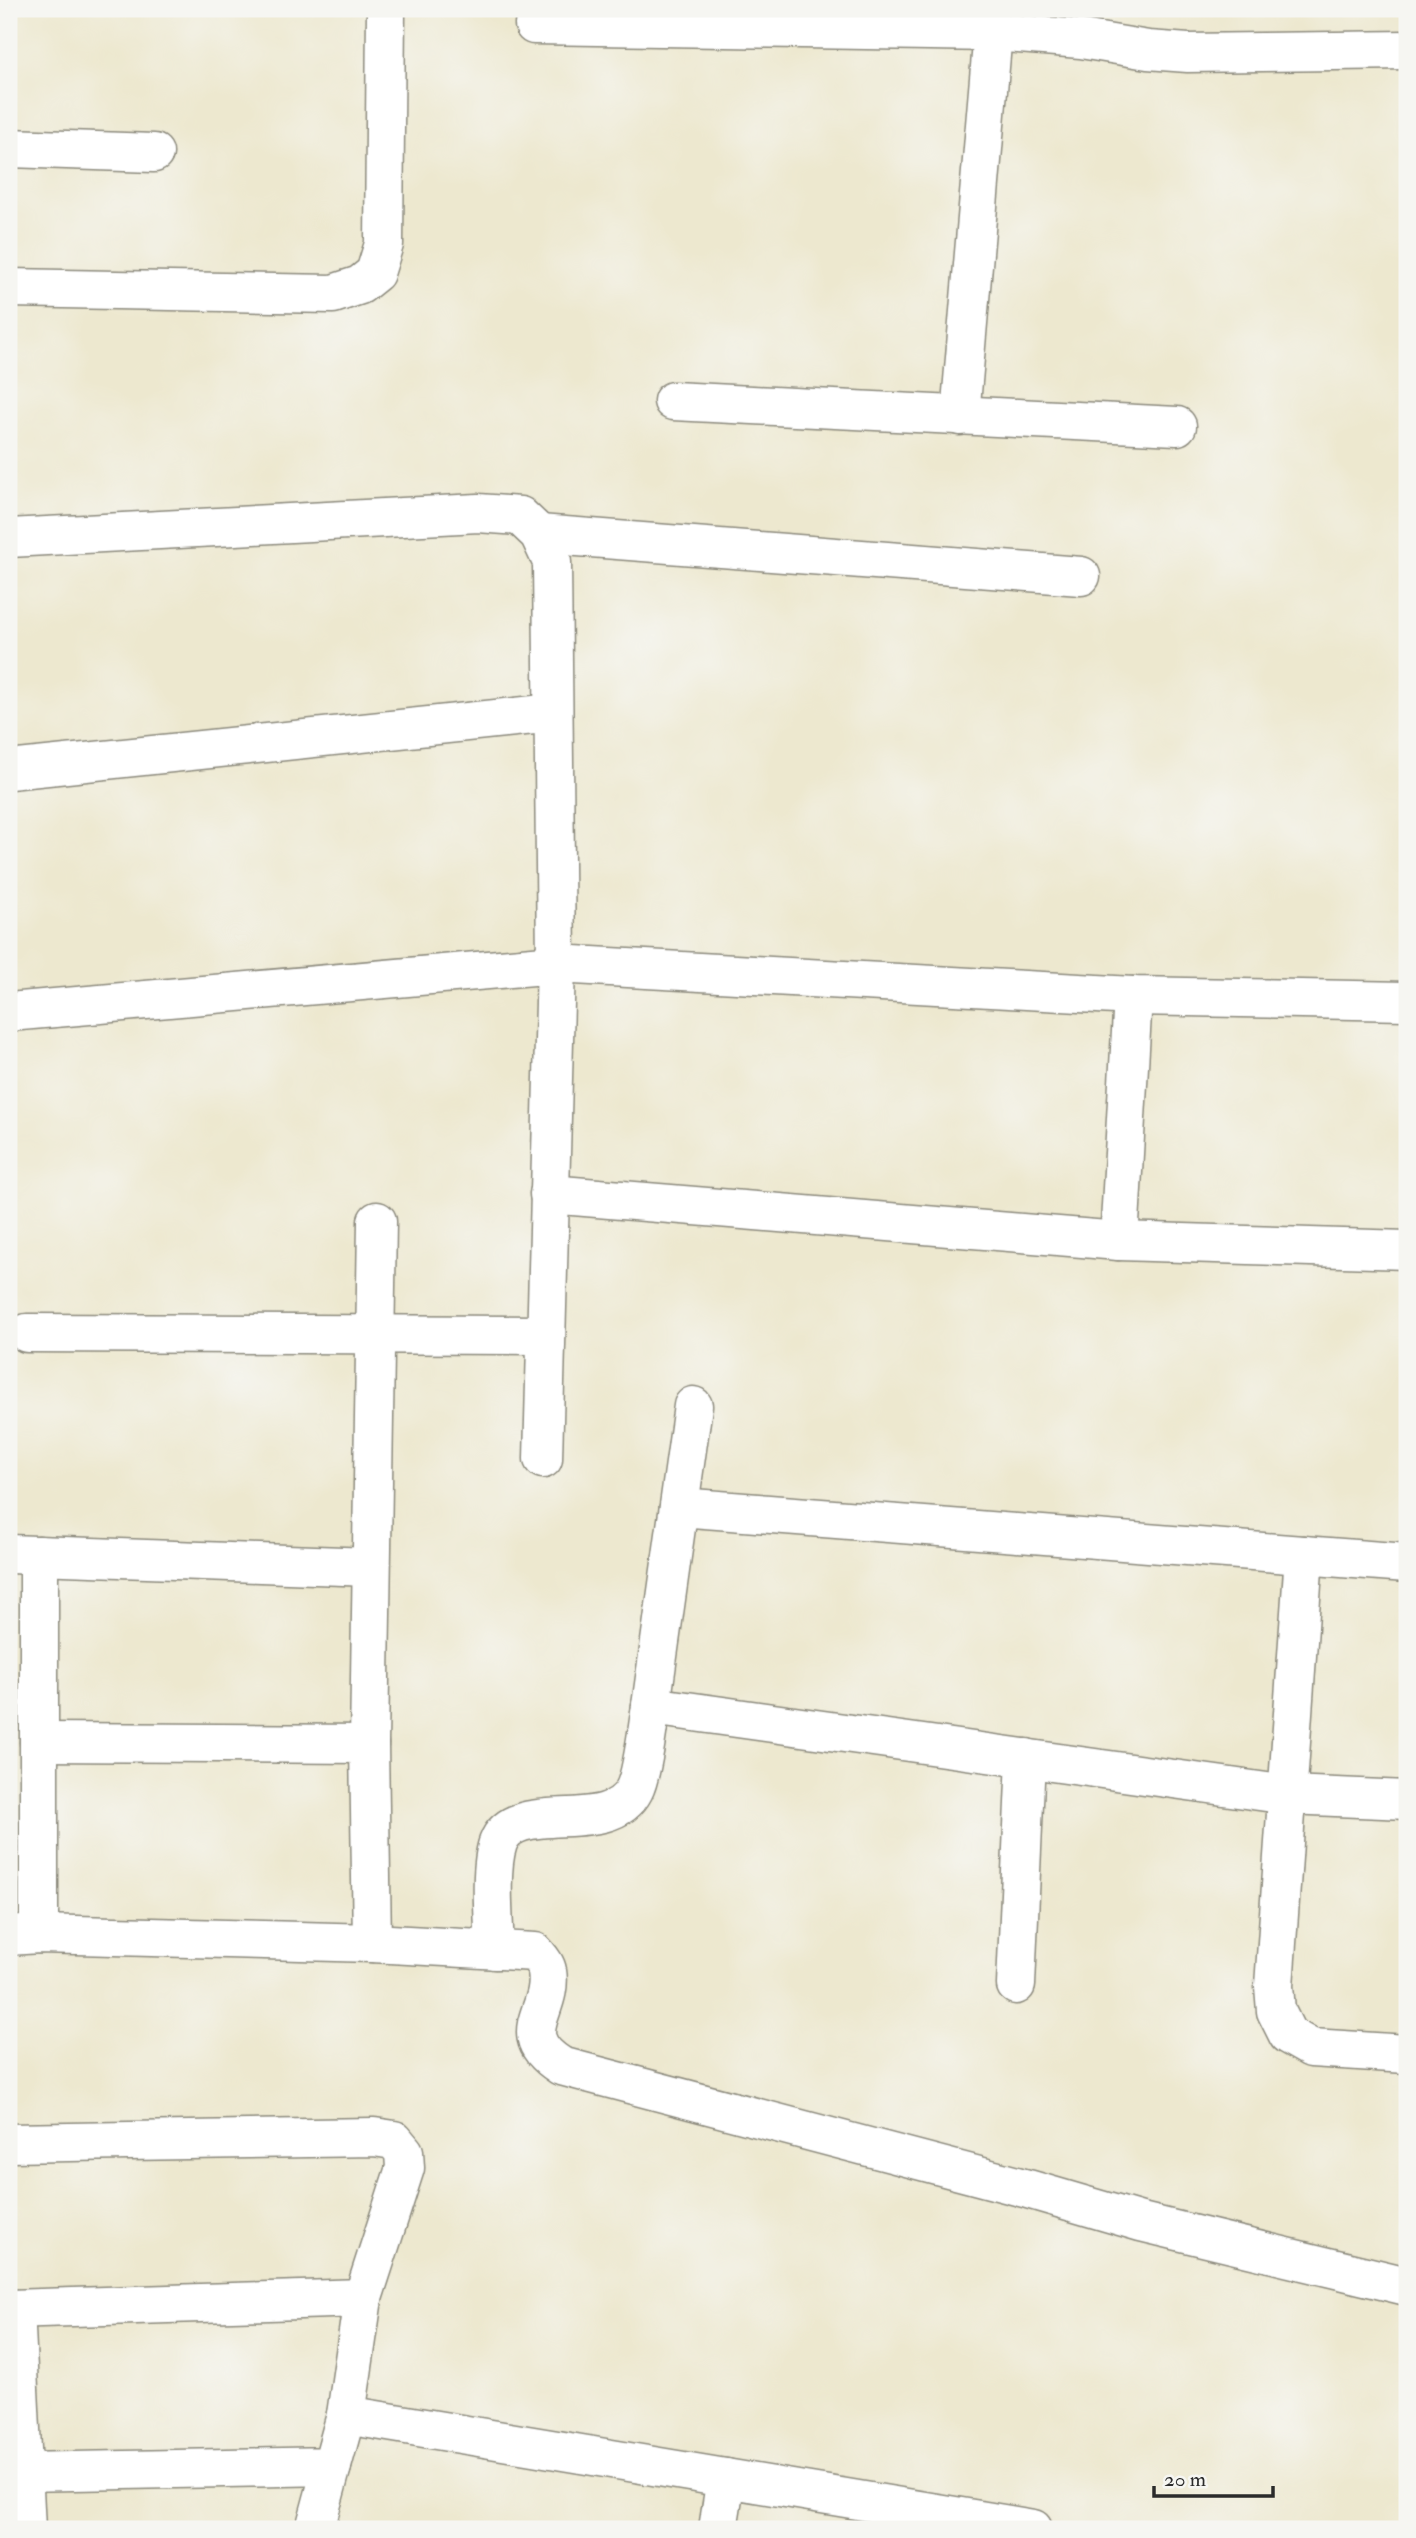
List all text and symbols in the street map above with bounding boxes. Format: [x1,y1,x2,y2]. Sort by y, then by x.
scale bar [1154,2454,1272,2498]
text: 20 m [1164,2466,1206,2493]

